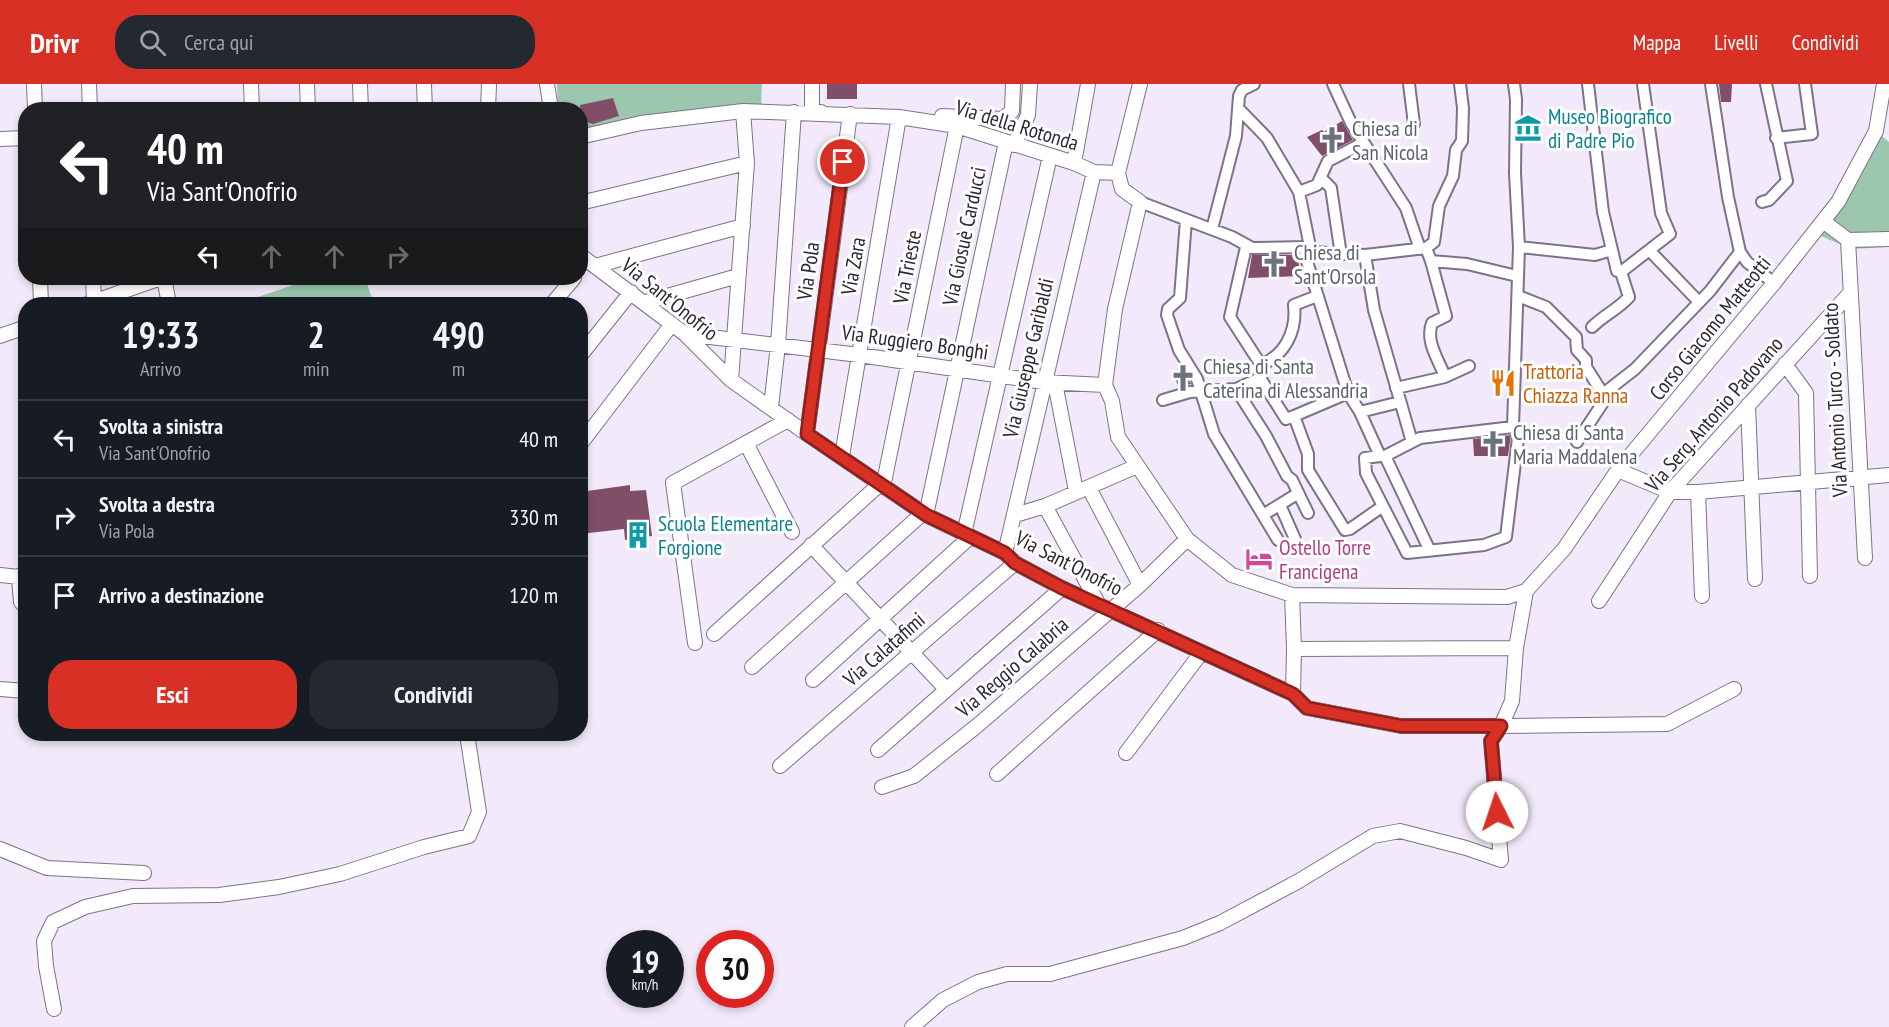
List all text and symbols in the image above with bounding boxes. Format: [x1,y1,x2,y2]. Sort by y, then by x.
search box [115,15,535,69]
text: Drivr [30,24,79,61]
icon: search [136,26,169,59]
text: Cerca qui [184,28,254,56]
text: Mappa [1633,29,1681,56]
text: Livelli [1714,29,1759,56]
text: Condividi [1792,29,1859,56]
street label: Via della Rotonda [951,93,1082,157]
place label: Museo Biografico di Padre Pio [1548,103,1672,154]
museum icon: Museo Biografico di Padre Pio [1513,113,1543,143]
place label: Chiesa di San Nicola [1352,115,1428,166]
text: 40 m [147,121,224,176]
church icon: Chiesa di San Nicola [1317,125,1347,155]
icon: left [48,126,126,204]
pin [817,136,868,187]
icon: arrive [826,145,859,178]
street label: Via Giosuè Carducci [936,164,992,309]
text: Via Sant'Onofrio [147,174,297,208]
street label: Via Trieste [886,228,927,307]
street label: Via Zara [834,235,871,298]
place label: Chiesa di Sant'Orsola [1294,239,1376,290]
icon: left [192,240,225,273]
icon: ahead [255,240,288,273]
icon: ahead [318,240,351,273]
icon: right [381,240,414,273]
street label: Via Pola [790,240,825,303]
church icon: Chiesa di Sant'Orsola [1259,249,1289,279]
street label: Corso Giacomo Matteotti [1643,250,1777,406]
street label: Via Sant'Onofrio [615,251,724,346]
street label: Via Giuseppe Garibaldi [996,275,1060,442]
street label: Via Antonio Turco - Soldato [1816,302,1854,499]
text: 19:33 [122,311,199,358]
text: 2 [307,311,325,358]
text: 490 [433,311,484,358]
street label: Via Ruggiero Bonghi [839,318,990,366]
street label: Via Serg. Antonio Padovano [1639,331,1789,498]
place label: Chiesa di Santa Caterina di Alessandria [1203,353,1368,404]
text: Arrivo [140,356,181,382]
text: min [303,356,329,382]
text: m [452,356,465,382]
place label: Trattoria Chiazza Ranna [1523,358,1628,409]
church icon: Chiesa di Santa Caterina di Alessandria [1168,363,1198,393]
restaurant icon: Trattoria Chiazza Ranna [1488,368,1518,398]
text: Svolta a sinistra [99,412,223,440]
place label: Chiesa di Santa Maria Maddalena [1513,419,1638,470]
icon: left [48,423,81,456]
text: 40 m [519,425,558,453]
church icon: Chiesa di Santa Maria Maddalena [1478,429,1508,459]
text: Via Sant'Onofrio [99,440,210,466]
text: Svolta a destra [99,490,215,518]
icon: right [48,501,81,534]
text: 330 m [509,503,558,531]
place label: Scuola Elementare Forgione [658,510,793,561]
text: Via Pola [99,518,155,544]
building icon: Scuola Elementare Forgione [623,520,653,550]
street label: Via Sant'Onofrio [1010,524,1127,602]
place label: Ostello Torre Francigena [1279,534,1371,585]
hotel icon: Ostello Torre Francigena [1244,544,1274,574]
icon: arrive [48,579,81,612]
text: Arrivo a destinazione [99,581,264,609]
text: 120 m [509,581,558,609]
street label: Via Calatafimi [837,606,930,693]
street label: Via Reggio Calabria [950,611,1074,724]
button: Esci [48,660,297,729]
button: Condividi [309,660,558,729]
position arrow [1465,780,1529,844]
speed limit sign: 30 [696,930,774,1008]
text: 19 [631,942,659,981]
text: km/h [632,975,658,994]

